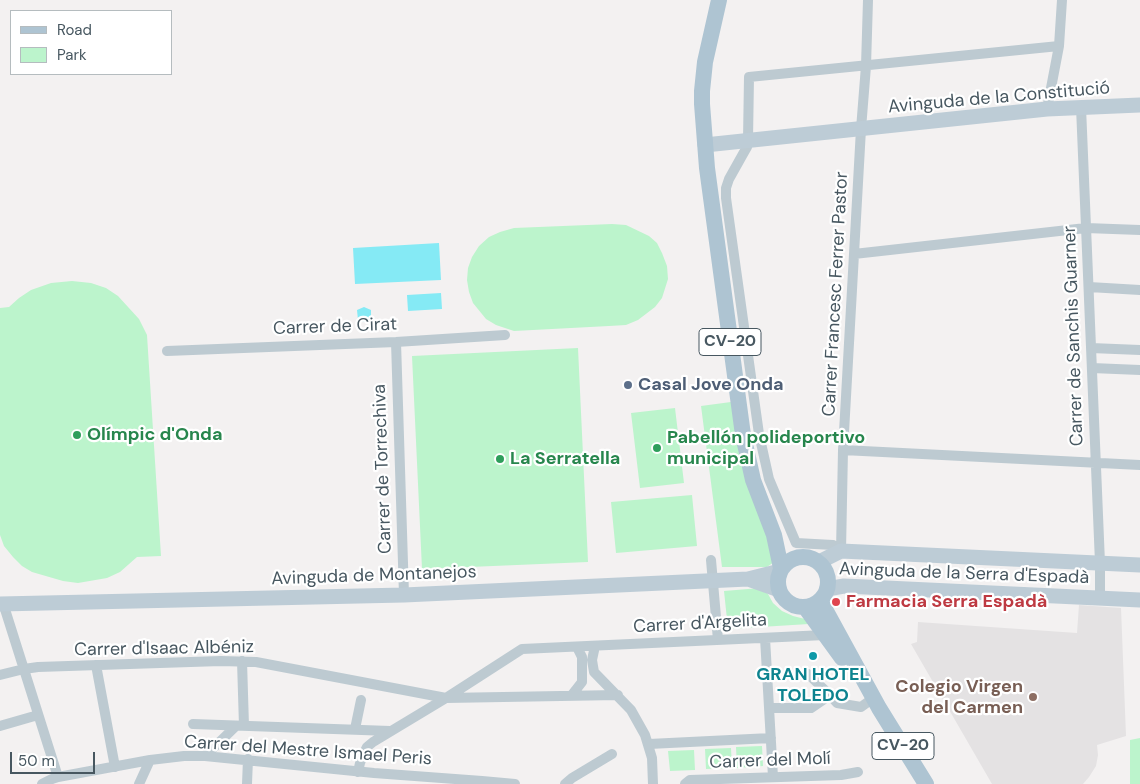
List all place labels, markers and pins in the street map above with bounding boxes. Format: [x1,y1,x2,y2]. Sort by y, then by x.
place label: Casal Jove Onda [638,374,784,396]
marker: Casal Jove Onda [622,379,634,391]
place label: Olímpic d'Onda [87,424,222,446]
place label: Pabellón polideportivo municipal [667,427,865,469]
marker: Olímpic d'Onda [71,429,83,441]
marker: Pabellón polideportivo municipal [651,442,663,454]
place label: La Serratella [510,448,620,470]
marker: La Serratella [494,453,506,465]
place label: Farmacia Serra Espadà [846,591,1047,613]
marker: Farmacia Serra Espadà [830,596,842,608]
marker: GRAN HOTEL TOLEDO [807,650,819,662]
place label: GRAN HOTEL TOLEDO [756,664,870,706]
place label: Colegio Virgen del Carmen [895,676,1023,719]
marker: Colegio Virgen del Carmen [1027,691,1039,703]

